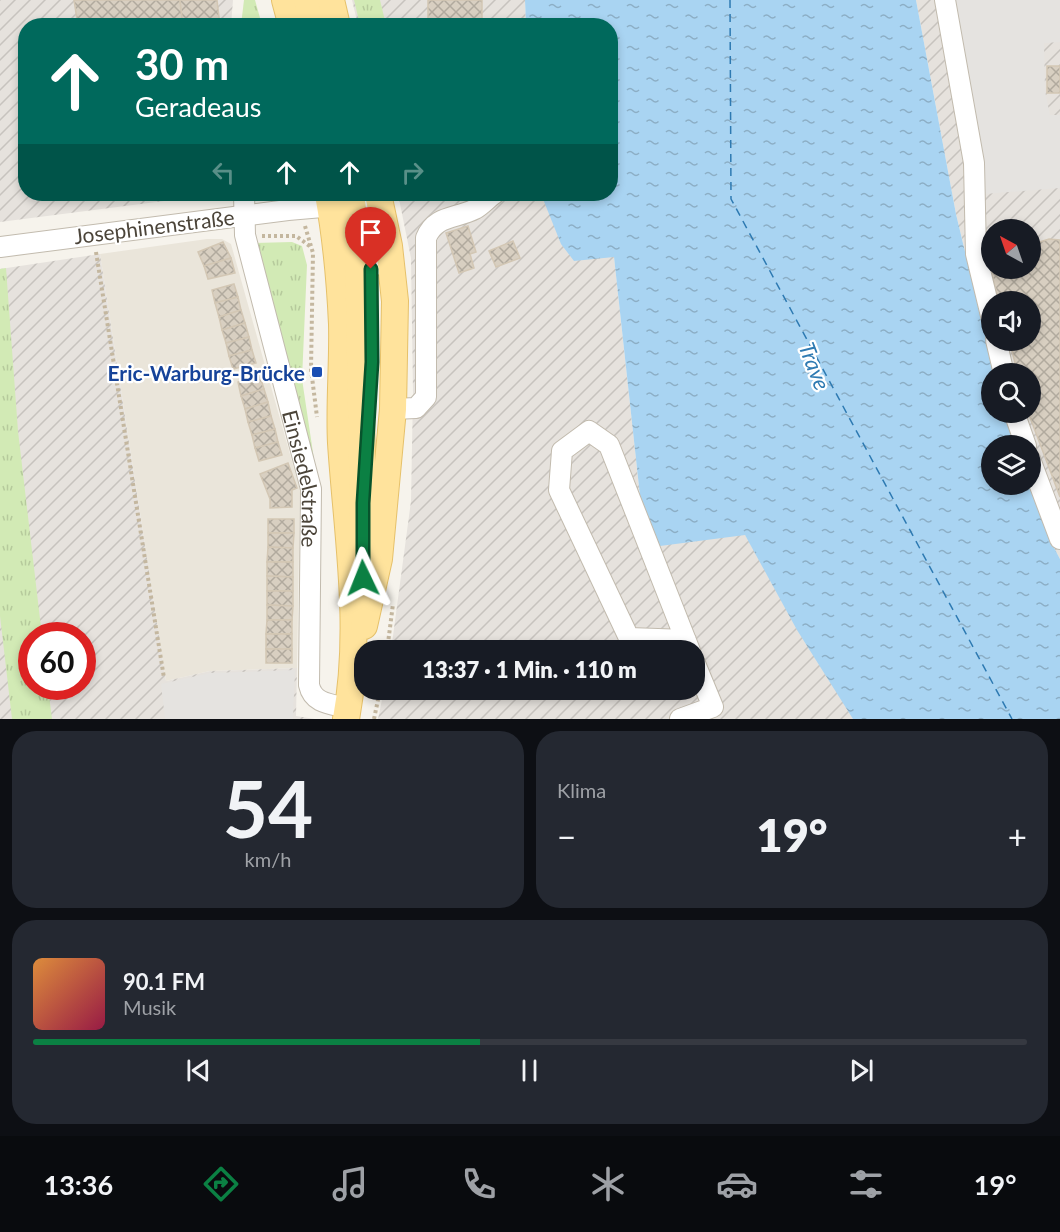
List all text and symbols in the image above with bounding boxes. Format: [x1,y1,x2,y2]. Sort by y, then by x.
text: 30 m [135,39,229,89]
icon: ahead [36,42,114,120]
text: Geradeaus [135,90,261,123]
icon: left [207,156,240,189]
icon: ahead [270,156,303,189]
icon: ahead [333,156,366,189]
icon: right [396,156,429,189]
street label: Josephinenstraße [72,204,236,248]
pin [345,207,396,269]
icon: arrive [354,216,387,249]
north arrow [981,219,1041,279]
map controls [981,219,1041,495]
button: sound [981,291,1041,351]
water label: Trave [794,338,836,394]
place label: Eric-Warburg-Brücke [108,360,305,385]
button: search [981,363,1041,423]
marker: Eric-Warburg-Brücke [310,365,324,379]
street label: Einsiedelstraße [278,407,323,548]
button: layers [981,435,1041,495]
position arrow [331,546,395,610]
speed limit sign: 60 [18,622,96,700]
text: 13:37 · 1 Min. · 110 m [422,656,637,683]
text: 54 [223,761,313,855]
text: Klima [557,778,606,802]
text: 19° [757,808,827,862]
text: − [557,816,576,856]
text: + [1008,816,1027,856]
text: km/h [245,847,291,871]
text: 90.1 FM [123,968,205,995]
text: Musik [123,995,176,1019]
icon: previous [182,1054,215,1087]
icon: pause [513,1054,546,1087]
icon: next [845,1054,878,1087]
icon: directions [200,1163,242,1205]
icon: music [329,1163,371,1205]
icon: phone [458,1163,500,1205]
icon: climate [587,1163,629,1205]
icon: car [716,1163,758,1205]
icon: filters [845,1163,887,1205]
text: 13:36 [43,1168,113,1201]
text: 19° [974,1168,1016,1201]

